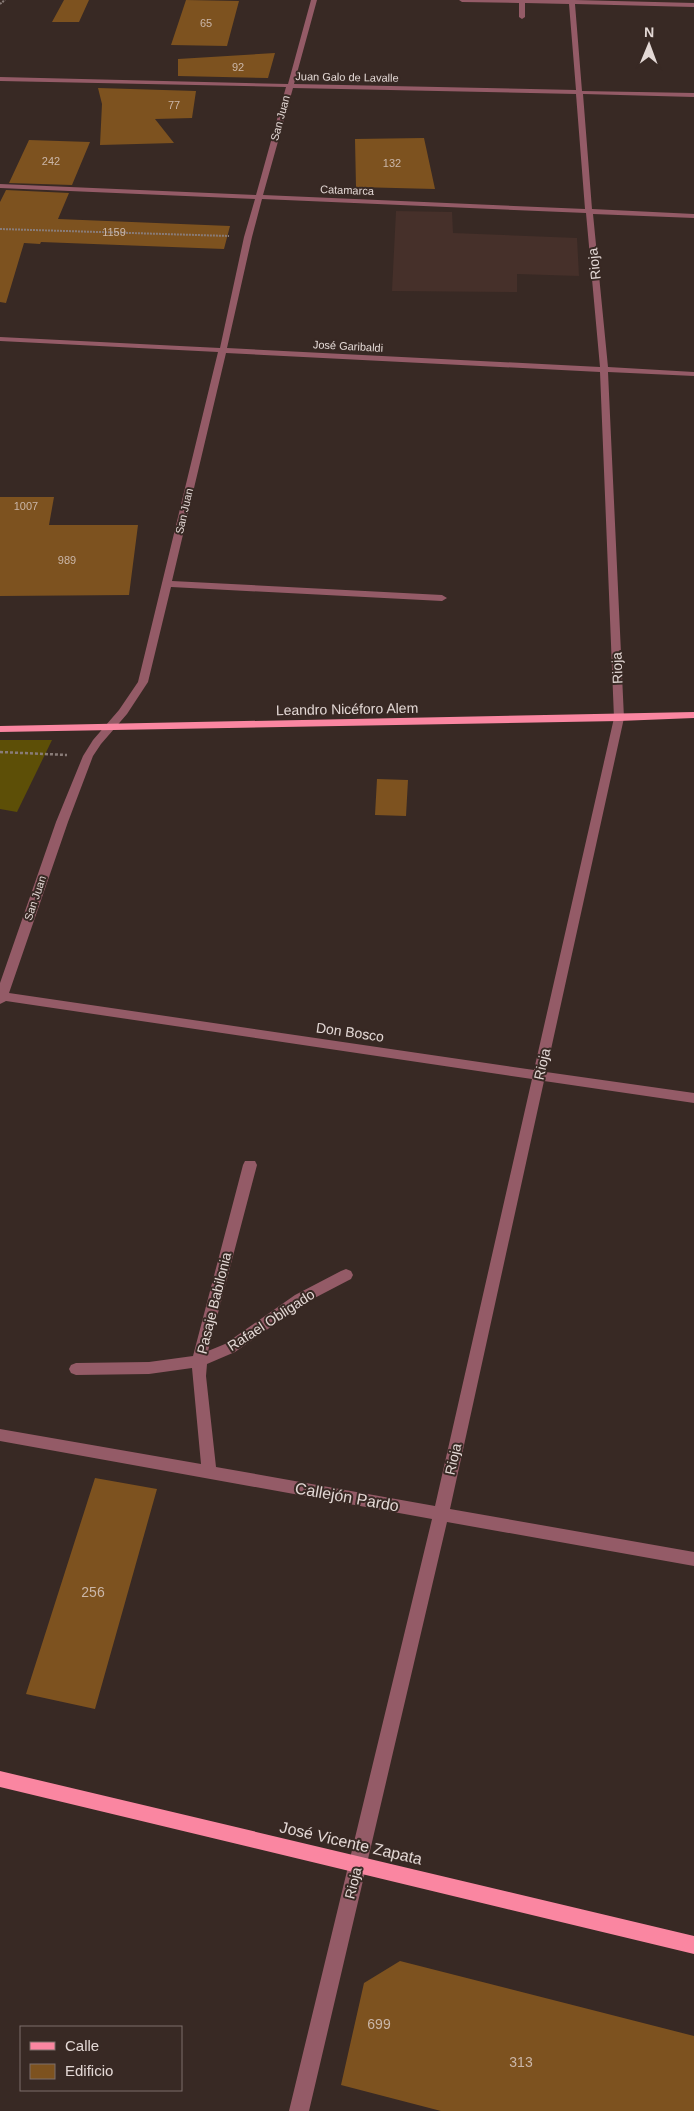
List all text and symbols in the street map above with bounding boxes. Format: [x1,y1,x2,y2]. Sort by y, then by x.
house number: 65 [200,17,212,29]
north arrow [624,20,674,70]
text: N [644,24,654,40]
house number: 92 [232,61,244,73]
street label: Juan Galo de Lavalle [295,70,399,84]
street label: San Juan [268,94,292,142]
house number: 77 [168,99,180,111]
house number: 242 [42,155,60,167]
house number: 132 [383,157,401,169]
street label: Catamarca [320,183,375,197]
house number: 1159 [102,226,126,238]
street label: Rioja [584,247,604,281]
street label: José Garibaldi [313,338,383,354]
street label: San Juan [173,487,195,535]
house number: 1007 [14,500,38,512]
house number: 989 [58,554,76,566]
street label: Rioja [608,652,626,684]
street label: Leandro Nicéforo Alem [276,700,418,718]
street label: San Juan [22,874,48,922]
street label: Don Bosco [315,1019,385,1045]
street label: Rioja [531,1046,553,1081]
street label: Pasaje Babilonia [194,1250,234,1356]
street label: Rafael Obligado [225,1286,318,1354]
street label: Rioja [442,1441,464,1476]
street label: Callejón Pardo [294,1480,400,1515]
house number: 256 [81,1584,105,1600]
street label: José Vicente Zapata [278,1818,424,1868]
street label: Rioja [341,1865,365,1900]
house number: 699 [367,2016,391,2032]
legend [20,2026,182,2091]
text: Calle [65,2037,99,2054]
house number: 313 [509,2054,533,2070]
text: Edificio [65,2062,113,2079]

